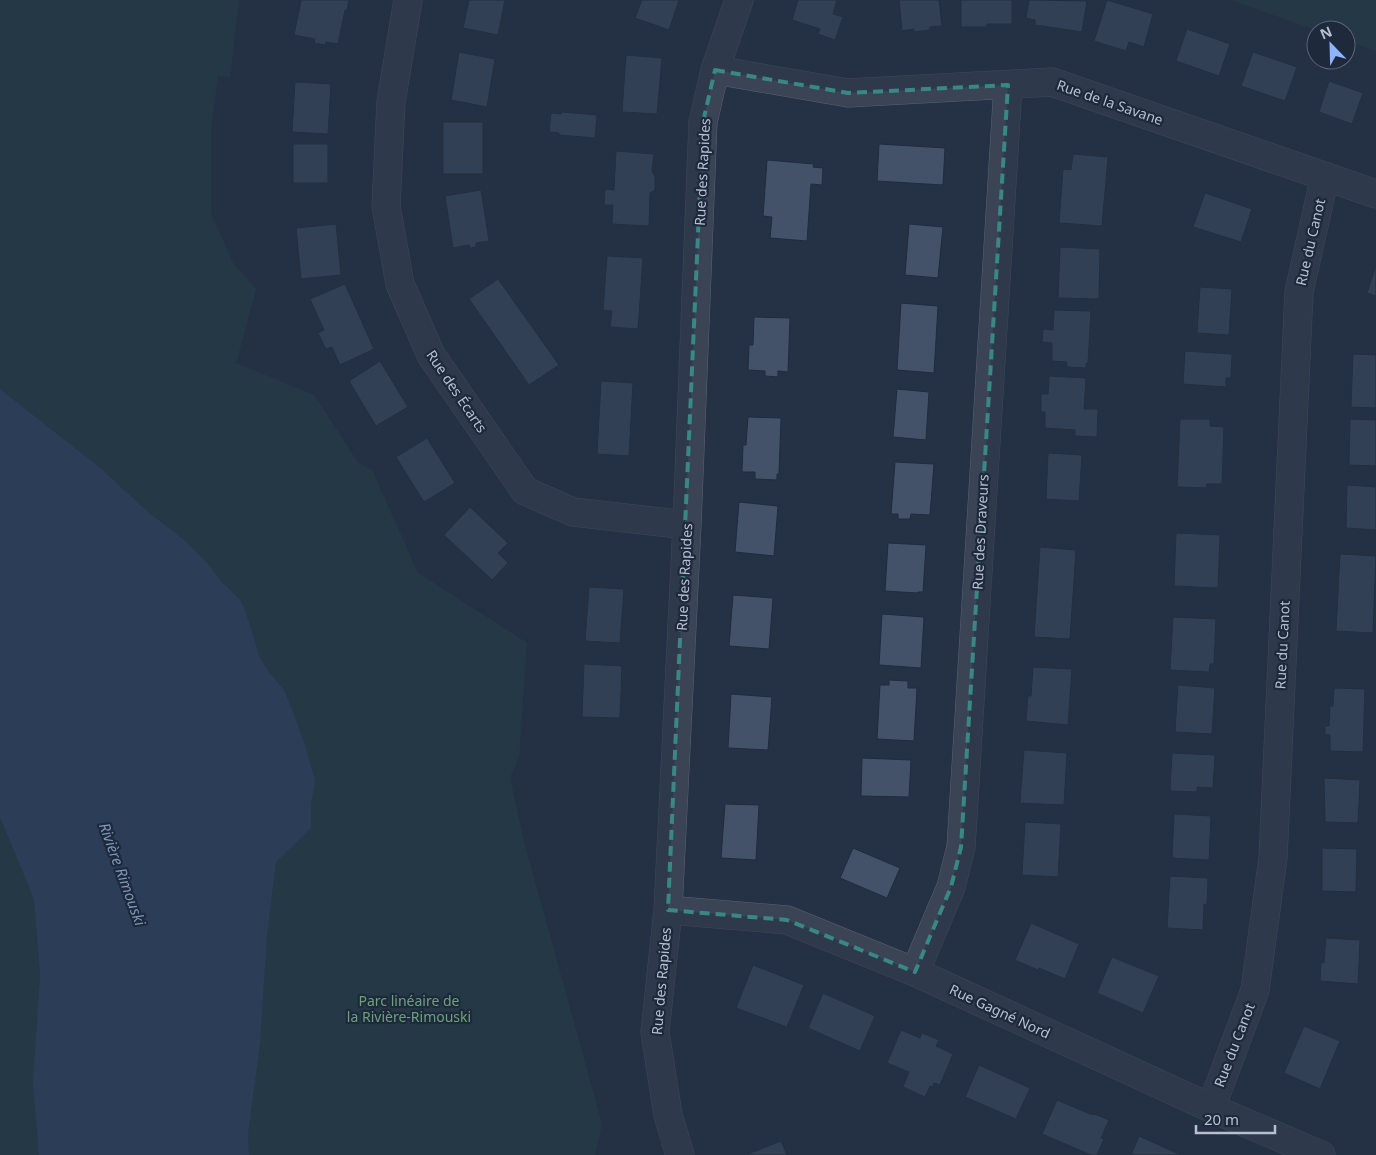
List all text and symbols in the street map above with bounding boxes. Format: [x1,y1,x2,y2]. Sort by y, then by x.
north arrow [1306,20,1356,70]
text: N [1317,22,1335,44]
street label: Rue de la Savane [1054,75,1166,129]
street label: Rue des Rapides [690,117,714,226]
street label: Rue du Canot [1291,197,1329,287]
street label: Rue des Écarts [422,346,492,436]
street label: Rue des Draveurs [967,474,993,590]
street label: Rue des Rapides [672,522,696,631]
street label: Rue du Canot [1270,600,1294,690]
water label: Rivière Rimouski [95,820,151,929]
street label: Rue des Rapides [647,926,675,1035]
street label: Rue Gagné Nord [947,979,1053,1043]
park label: Parc linéaire de la Rivière-Rimouski [347,991,471,1026]
street label: Rue du Canot [1209,1000,1259,1090]
scale bar [1196,1102,1275,1134]
text: 20 m [1204,1109,1239,1129]

